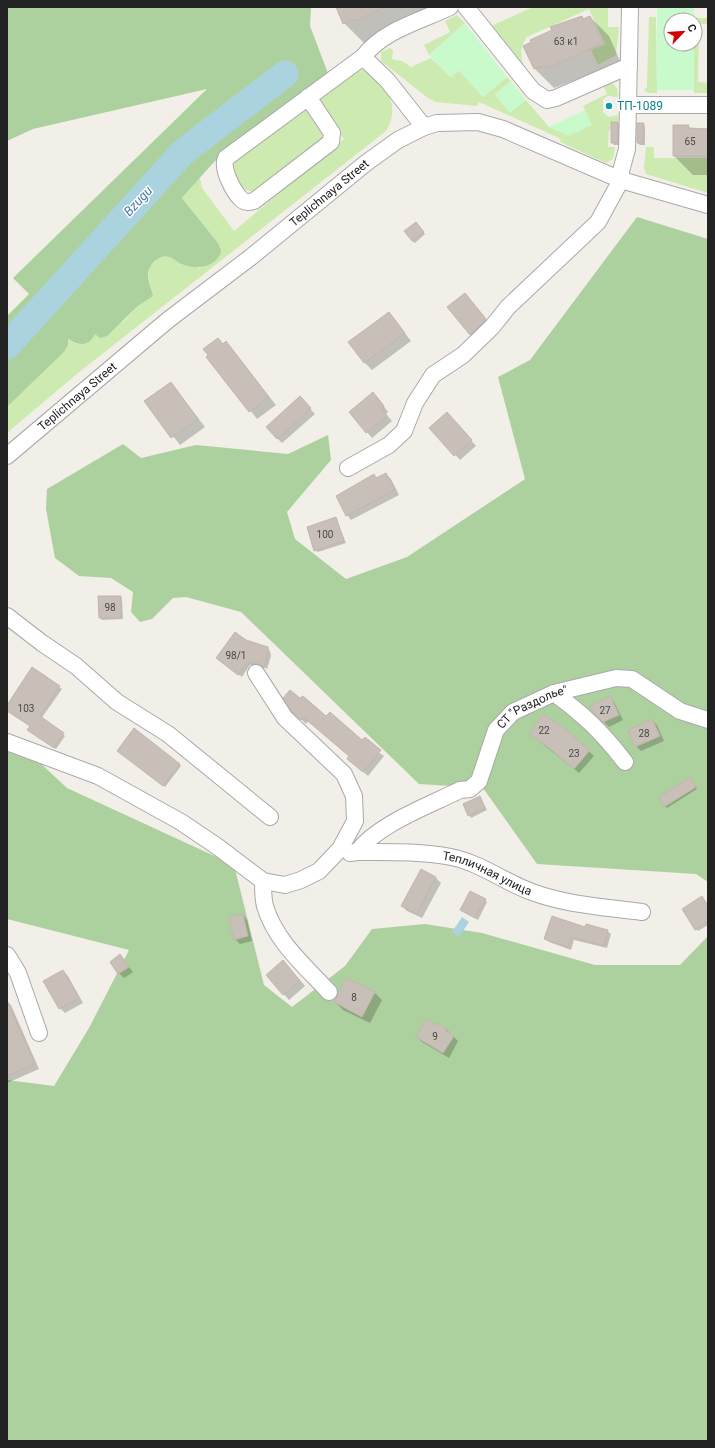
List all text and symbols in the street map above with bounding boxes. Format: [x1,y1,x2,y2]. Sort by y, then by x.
north arrow [663,12,703,52]
text: С [684,22,699,34]
house number: 63 к1 [554,36,578,47]
place label: ТП-1089 [617,99,663,113]
marker: ТП-1089 [604,101,614,111]
house number: 65 [684,136,696,147]
street label: Teplichnaya Street [287,156,372,230]
water label: Bzugu [121,183,155,219]
street label: Teplichnaya Street [35,360,119,434]
house number: 100 [317,529,334,540]
house number: 98 [104,602,116,613]
house number: 98/1 [226,650,247,661]
street label: СТ "Раздолье" [494,683,569,732]
house number: 103 [18,703,34,714]
house number: 27 [599,705,611,716]
house number: 22 [538,725,550,736]
house number: 28 [638,728,650,739]
house number: 23 [568,748,580,759]
street label: Тепличная улица [441,849,534,898]
house number: 8 [351,992,357,1003]
house number: 9 [432,1031,438,1042]

